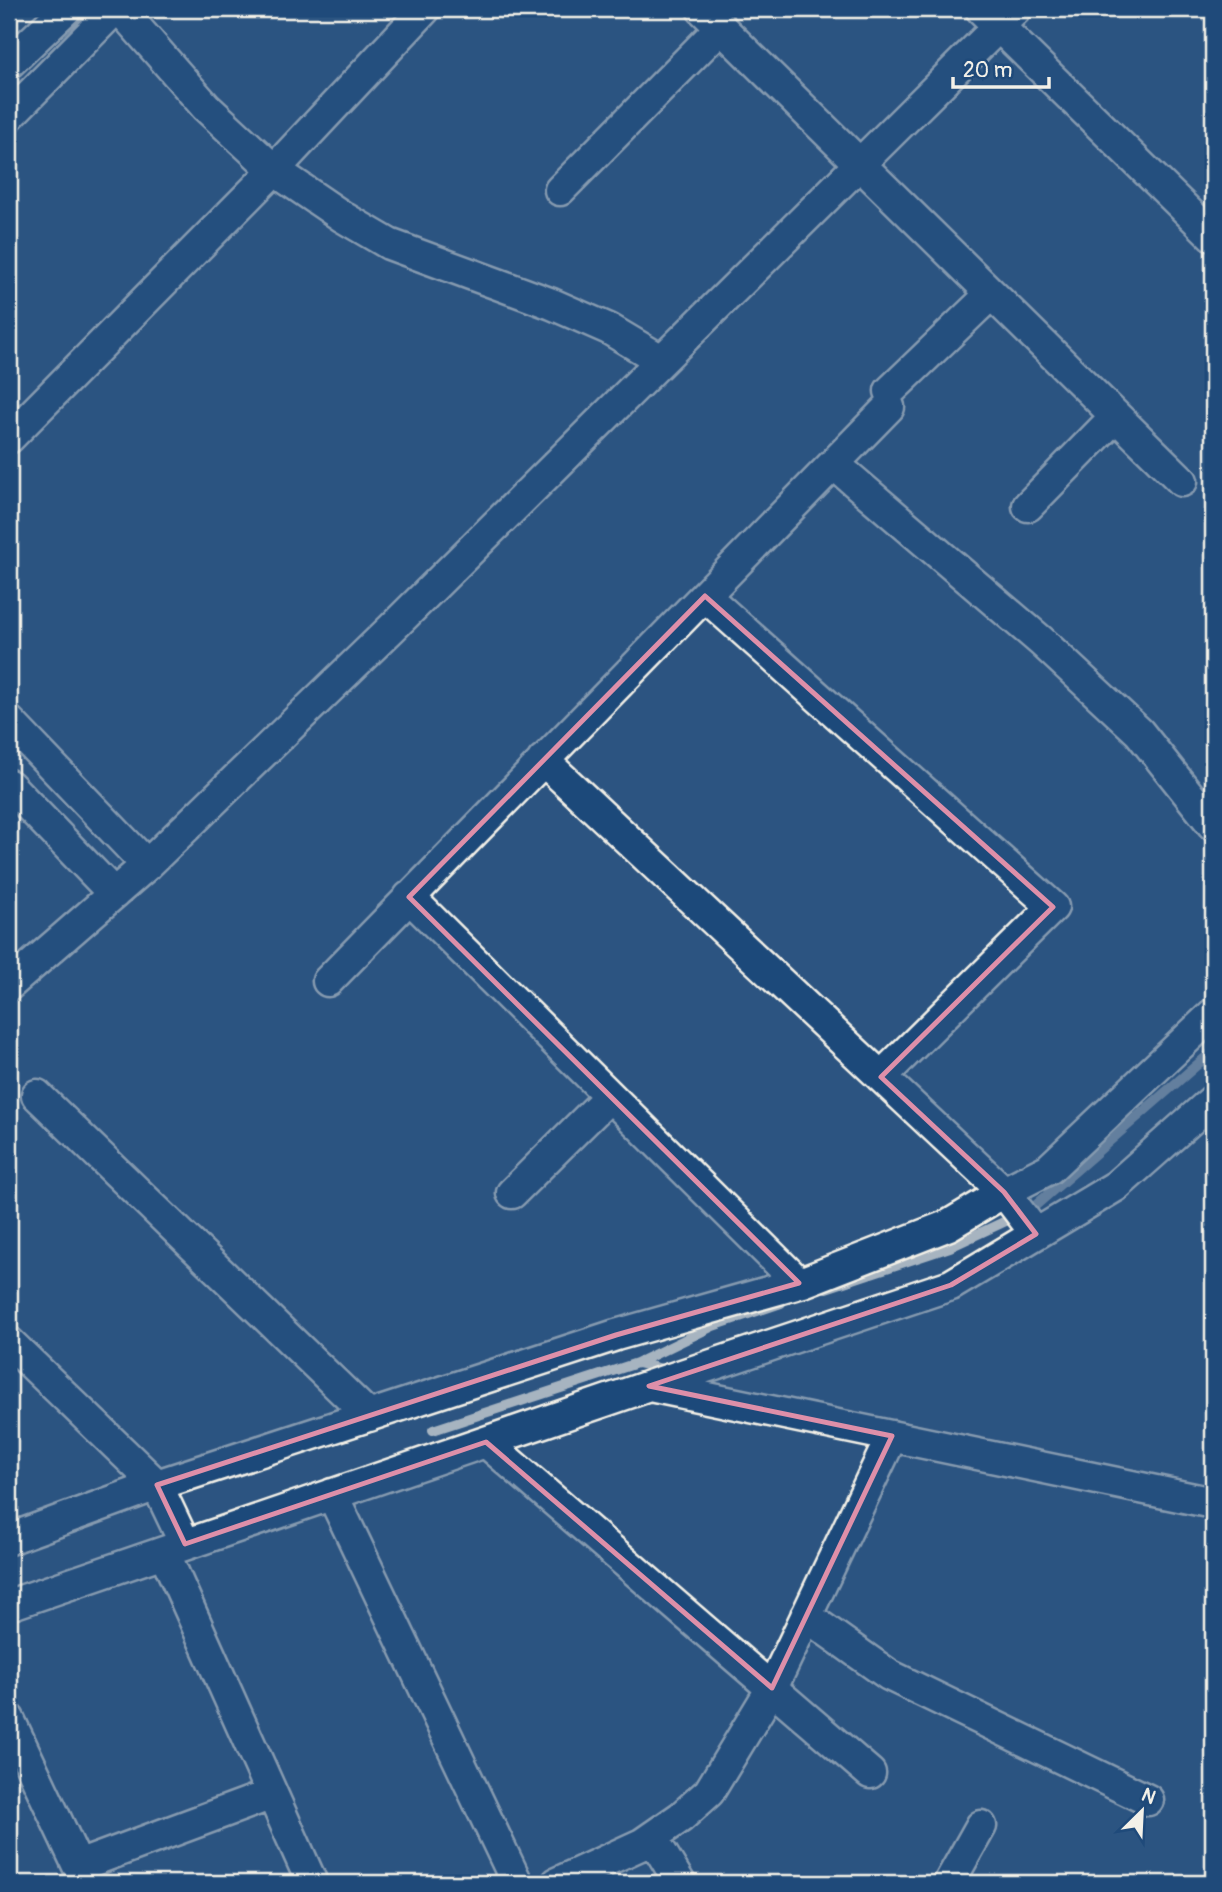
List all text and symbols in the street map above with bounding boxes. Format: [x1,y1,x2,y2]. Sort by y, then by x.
scale bar [953,46,1049,90]
text: 20 m [963,57,1012,84]
north arrow [1106,1776,1176,1846]
text: N [1138,1783,1159,1810]

